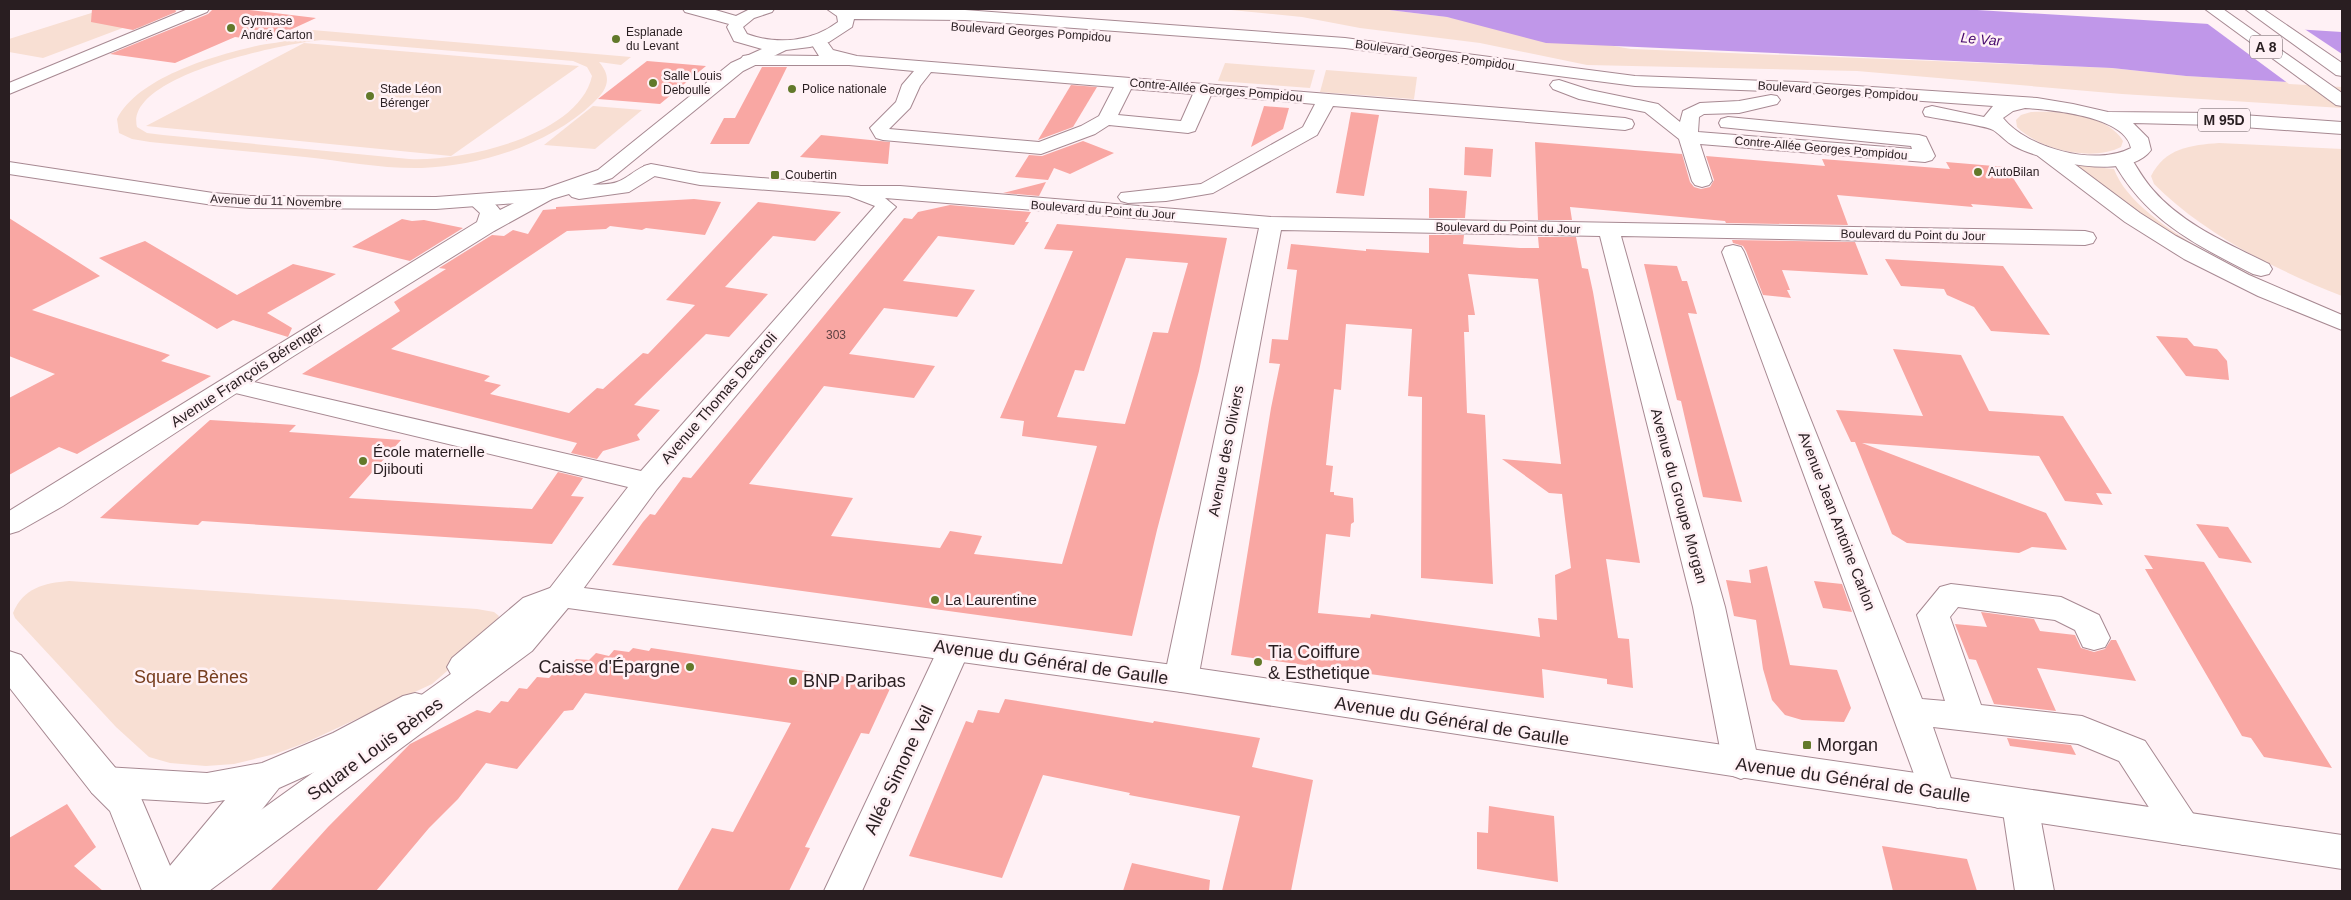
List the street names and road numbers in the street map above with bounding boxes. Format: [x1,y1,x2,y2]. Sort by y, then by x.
street label: Boulevard Georges Pompidou [950,19,1112,45]
road number: A 8 [2250,36,2282,58]
street label: Boulevard Georges Pompidou [1354,37,1516,73]
street label: Contre-Allée Georges Pompidou [1129,75,1303,105]
street label: Boulevard Georges Pompidou [1757,78,1919,104]
road number: M 95D [2198,108,2250,132]
street label: Contre-Allée Georges Pompidou [1734,133,1908,163]
street label: Avenue du 11 Novembre [210,192,342,210]
street label: Boulevard du Point du Jour [1030,198,1176,222]
street label: Boulevard du Point du Jour [1436,220,1580,236]
street label: Boulevard du Point du Jour [1841,227,1985,243]
street label: Avenue François Bérenger [167,319,326,430]
street label: Avenue Thomas Decaroli [657,329,780,467]
street label: Avenue des Oliviers [1204,384,1247,518]
street label: Avenue du Groupe Morgan [1648,406,1711,585]
street label: Avenue Jean Antoine Carlon [1796,429,1879,612]
street label: Avenue du Général de Gaulle [932,636,1170,688]
street label: Square Louis Bènes [304,693,446,805]
street label: Avenue du Général de Gaulle [1333,693,1571,749]
street label: Allée Simone Veil [860,702,938,838]
street label: Avenue du Général de Gaulle [1734,754,1972,806]

